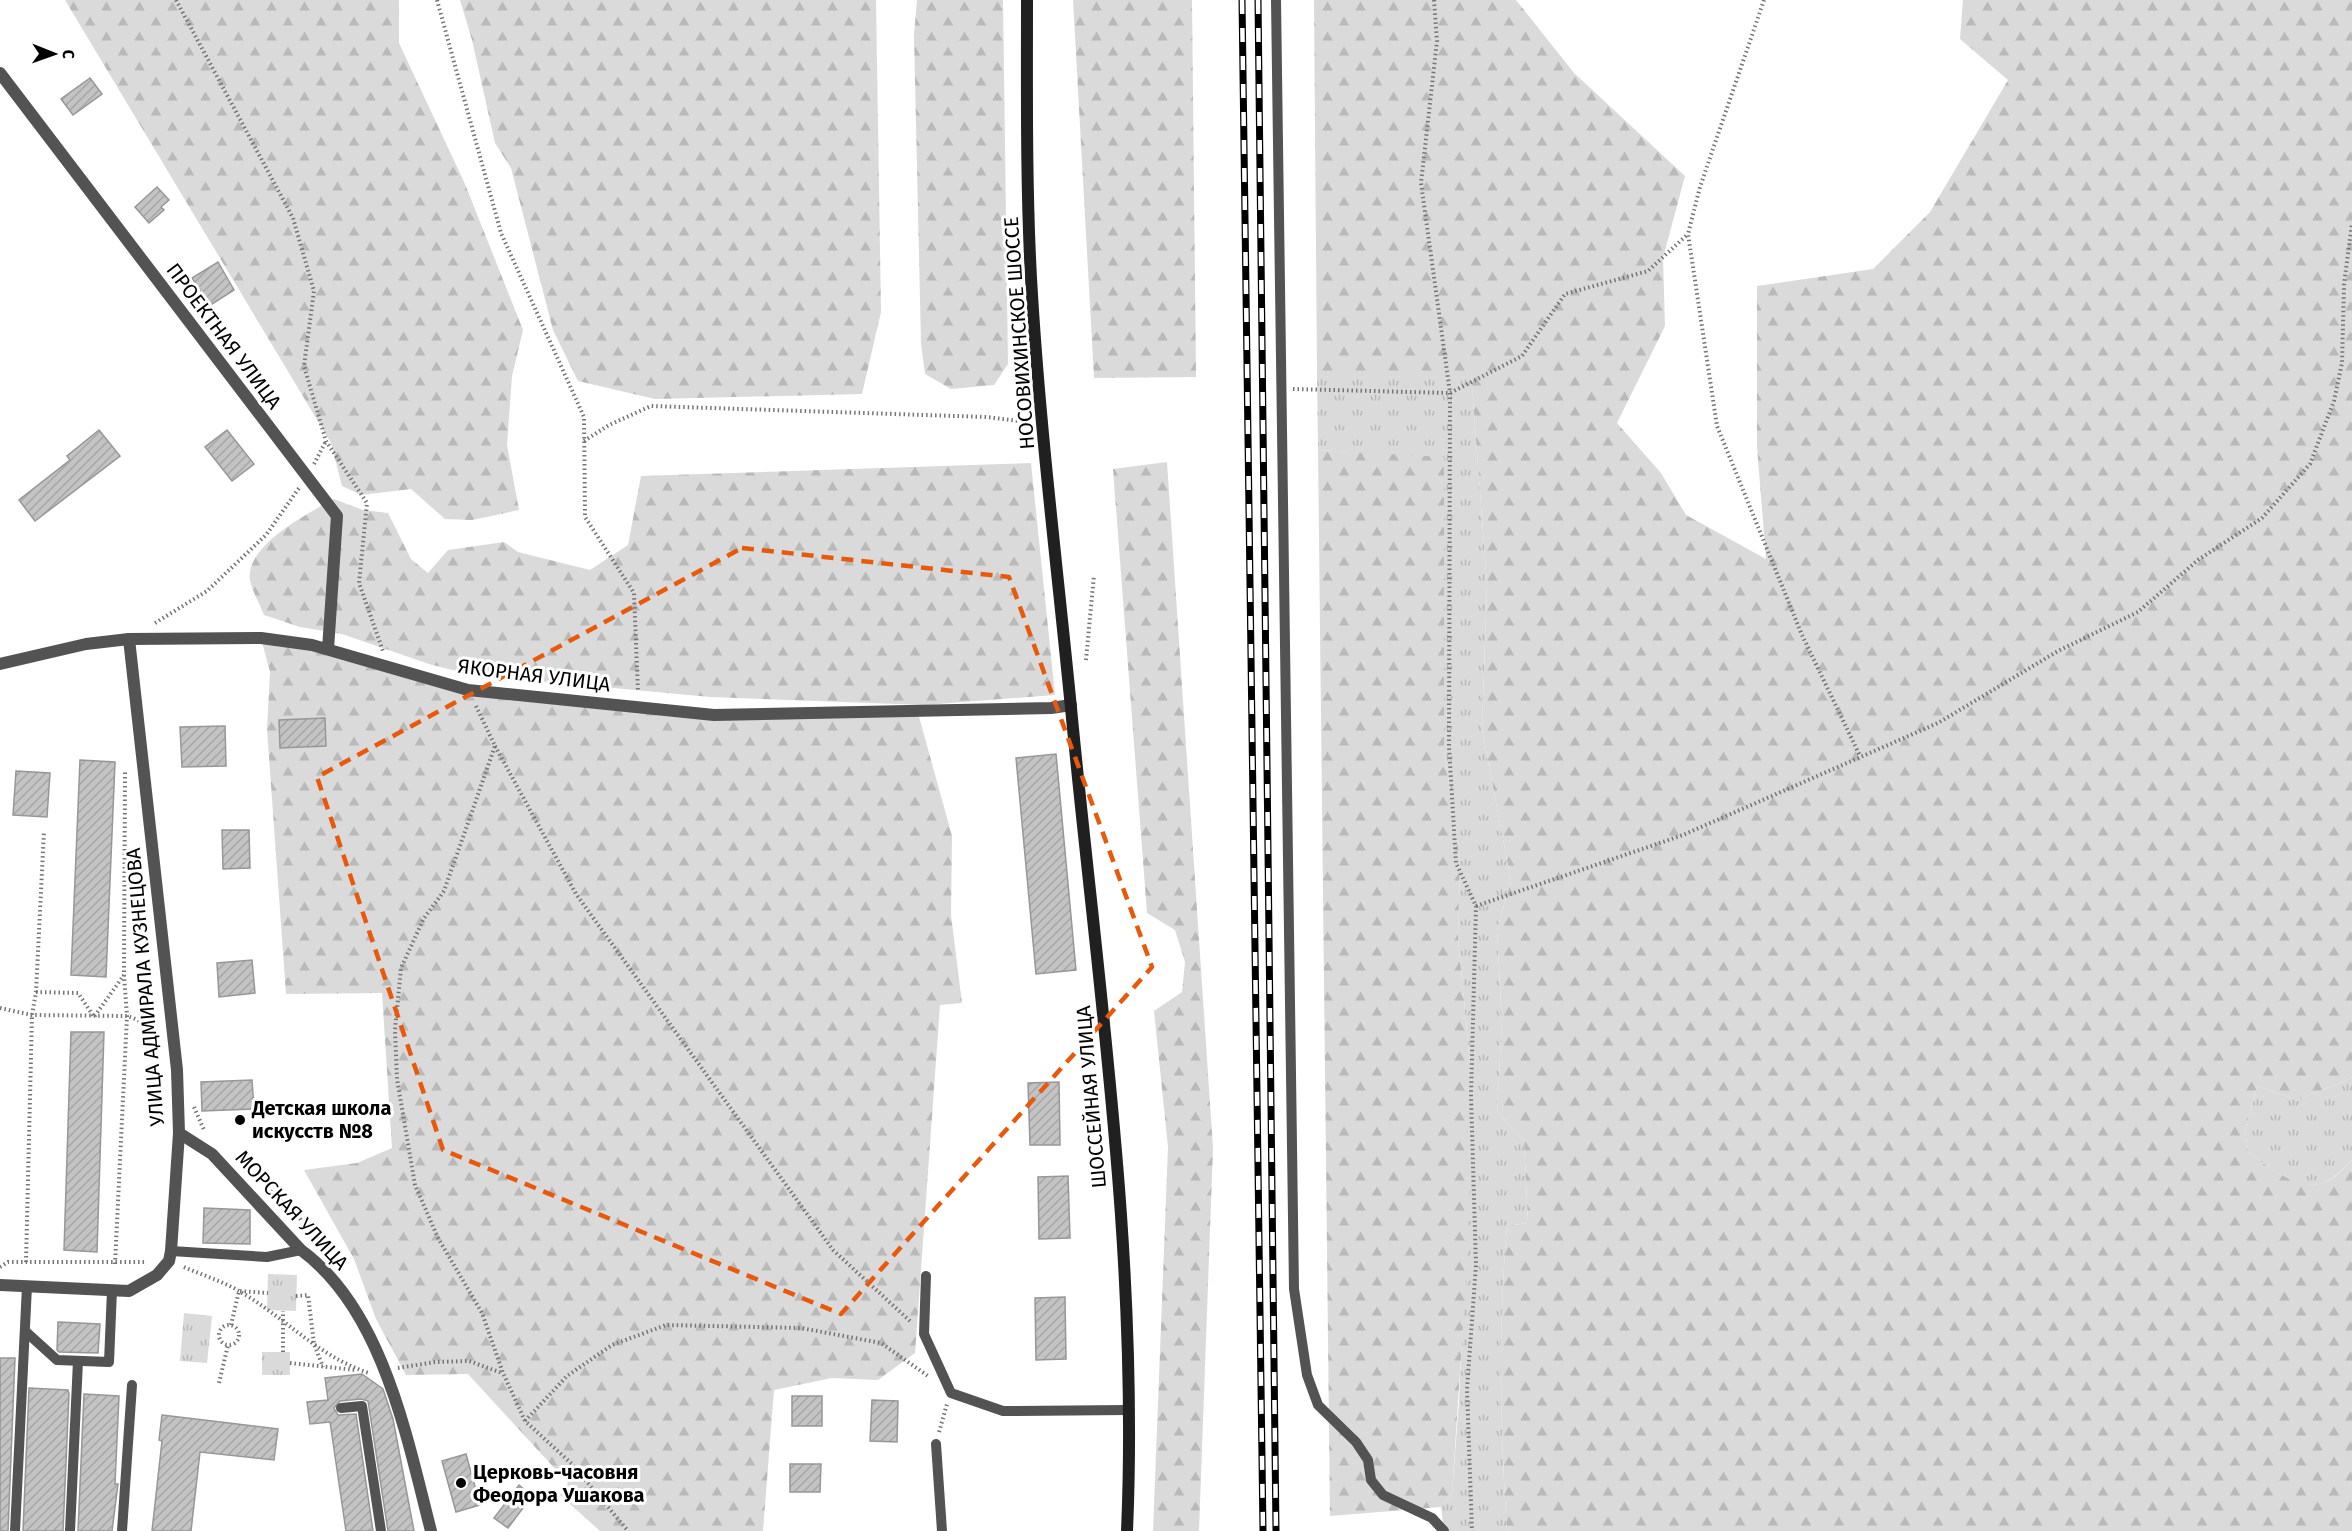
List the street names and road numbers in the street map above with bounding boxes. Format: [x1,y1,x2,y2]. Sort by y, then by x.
street label: НОСОВИХИНСКОЕ ШОССЕ [999,216,1039,450]
street label: ПРОЕКТНАЯ УЛИЦА [161,258,287,414]
street label: ЯКОРНАЯ УЛИЦА [456,654,612,696]
street label: УЛИЦА АДМИРАЛА КУЗНЕЦОВА [121,846,169,1127]
street label: ШОССЕЙНАЯ УЛИЦА [1071,1004,1111,1189]
street label: МОРСКАЯ УЛИЦА [230,1145,354,1275]

